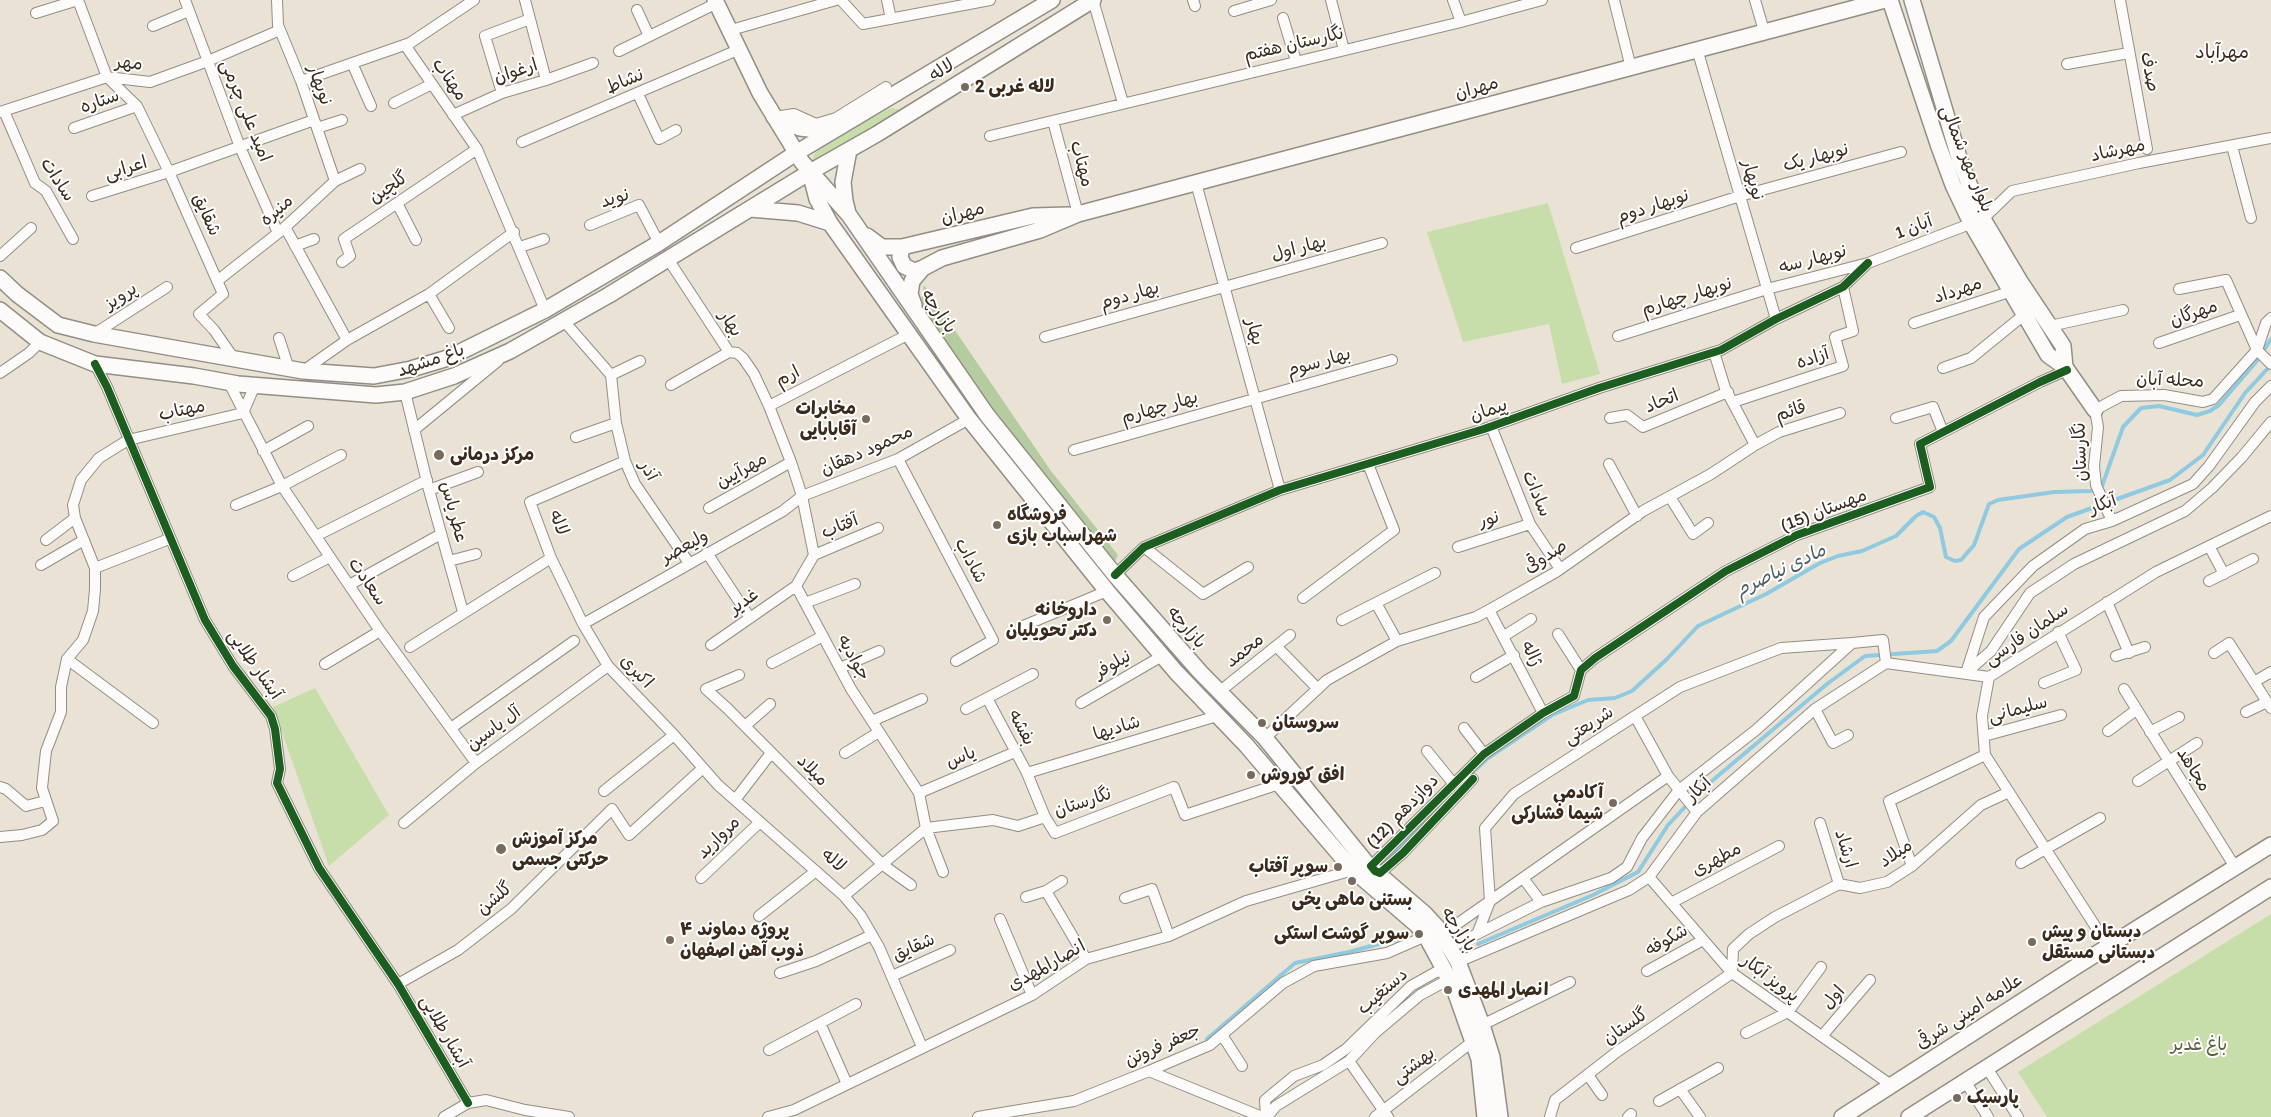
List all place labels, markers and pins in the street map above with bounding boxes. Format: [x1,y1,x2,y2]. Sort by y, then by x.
place label: لاله غربی 2 [975,76,1054,98]
marker: لاله غربی 2 [959,81,971,93]
place label: مخابرات آقابابایی [796,398,856,440]
marker: مخابرات آقابابایی [860,413,872,425]
place label: مرکز درمانی [450,444,534,466]
marker: مرکز درمانی [432,448,446,462]
place label: فروشگاه شهراسباب بازی [1007,504,1117,546]
marker: فروشگاه شهراسباب بازی [991,519,1003,531]
place label: داروخانه دکتر تحویلیان [1006,599,1097,642]
marker: داروخانه دکتر تحویلیان [1101,614,1113,626]
place label: سروستان [1272,712,1339,734]
marker: سروستان [1256,717,1268,729]
place label: افق کوروش [1261,764,1344,786]
marker: افق کوروش [1245,769,1257,781]
place label: آکادمی شیما فشارکی [1511,782,1603,824]
marker: آکادمی شیما فشارکی [1607,797,1619,809]
place label: مرکز آموزش حرکتی جسمی [512,828,609,871]
marker: مرکز آموزش حرکتی جسمی [494,842,508,856]
place label: سوپر آفتاب [1249,856,1328,878]
marker: سوپر آفتاب [1332,861,1344,873]
marker: بستنی ماهی یخی [1346,875,1358,887]
place label: بستنی ماهی یخی [1291,889,1413,911]
place label: پروژه دماوند ۴ ذوب آهن اصفهان [680,919,804,962]
place label: دبستان و پیش دبستانی مستقل [2042,921,2155,964]
place label: سوپر گوشت استکی [1274,923,1409,945]
marker: سوپر گوشت استکی [1413,928,1425,940]
marker: پروژه دماوند ۴ ذوب آهن اصفهان [664,934,676,946]
marker: دبستان و پیش دبستانی مستقل [2026,936,2038,948]
place label: انصار المهدی [1458,979,1548,1001]
marker: انصار المهدی [1442,984,1454,996]
place label: پارسیک [1967,1087,2019,1109]
marker: پارسیک [1951,1092,1963,1104]

